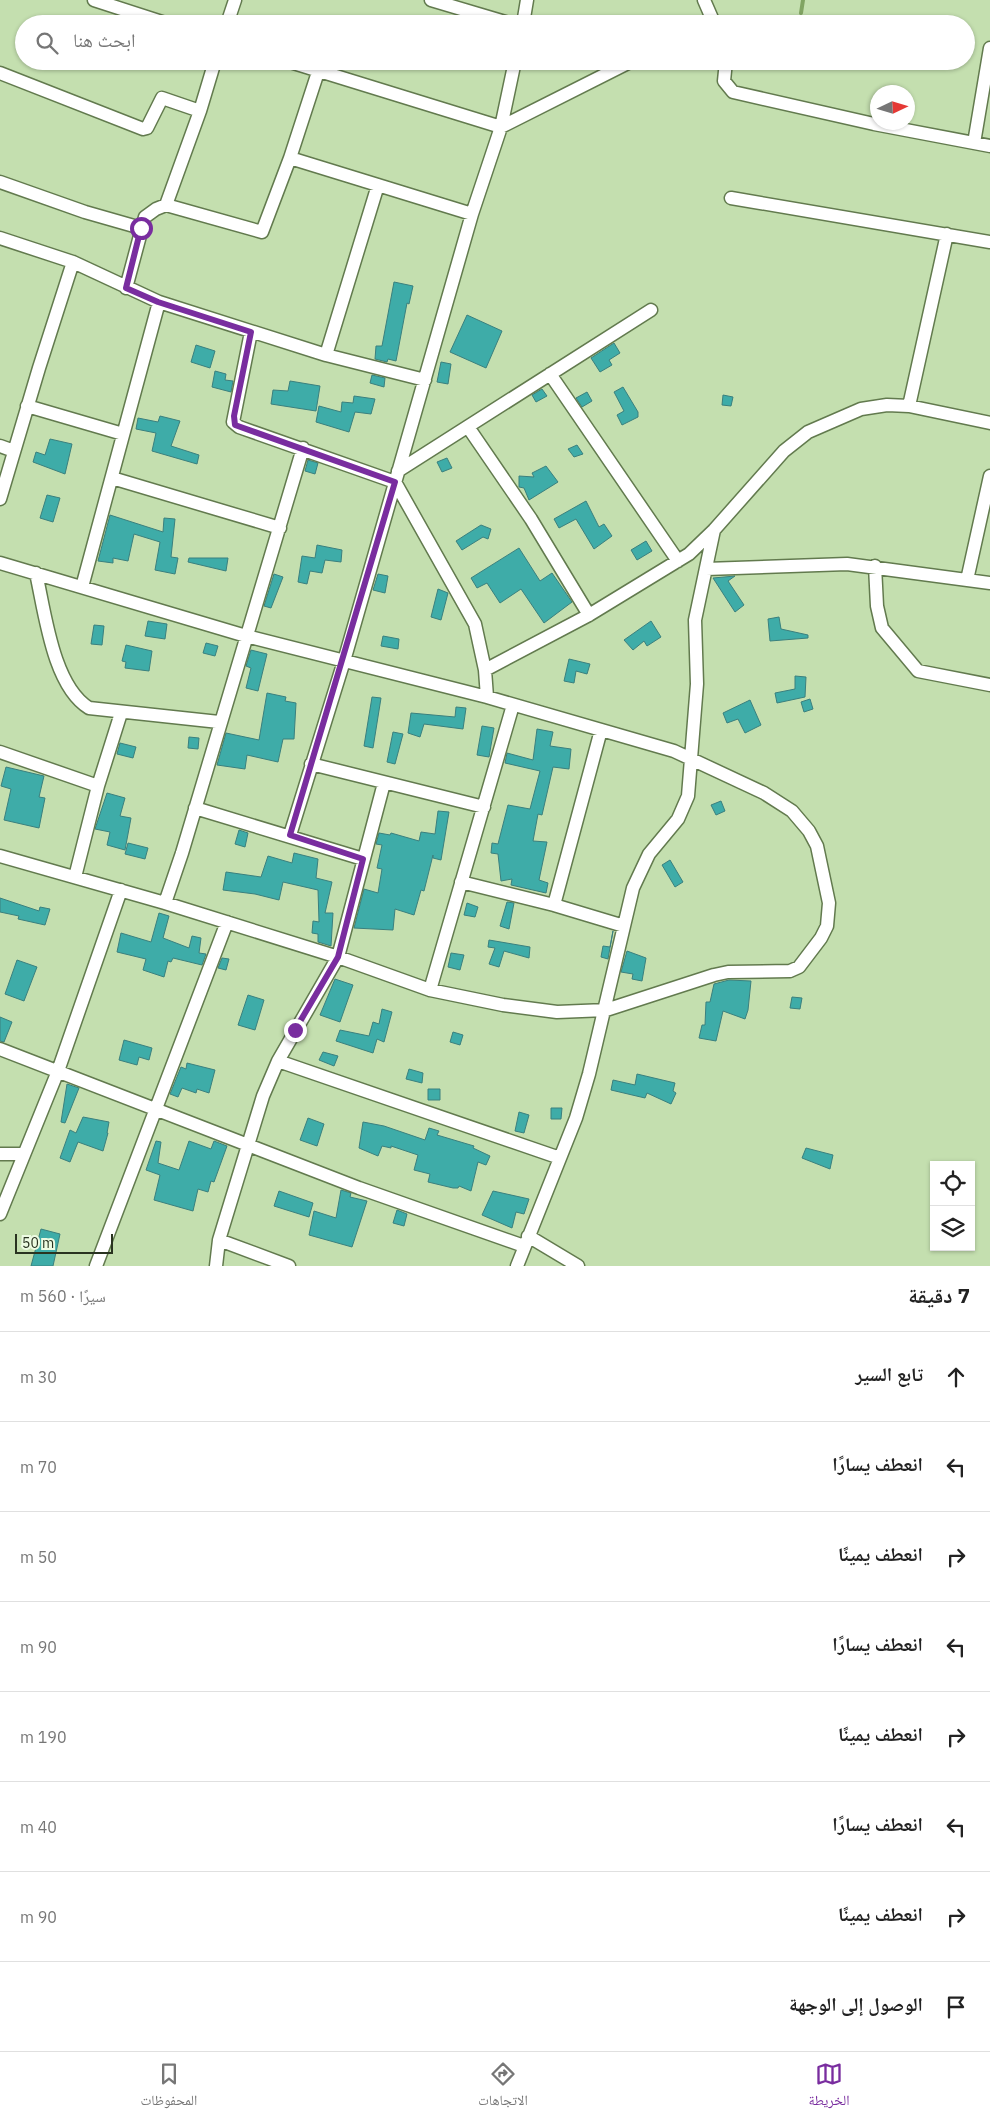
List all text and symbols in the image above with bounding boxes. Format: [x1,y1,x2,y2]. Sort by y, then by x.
search box [15,15,975,70]
text: ابحث هنا [73,28,135,52]
icon: search [33,29,61,57]
north arrow [870,85,915,130]
route start [130,217,153,240]
route end [284,1019,307,1042]
map controls [930,1161,975,1251]
button: locate [930,1161,975,1206]
button: layers [930,1206,975,1251]
scale bar [15,1231,112,1254]
text: 50 m [22,1234,54,1252]
text: 7 دقيقة [908,1281,970,1309]
text: سيرًا · 560 m [20,1286,106,1306]
text: تابع السير [855,1362,923,1386]
icon: ahead [942,1363,970,1391]
text: 30 m [20,1367,57,1387]
text: انعطف يسارًا [832,1452,923,1476]
icon: left [942,1453,970,1481]
text: 70 m [20,1457,57,1477]
text: انعطف يمينًا [838,1542,923,1566]
icon: right [942,1543,970,1571]
text: 50 m [20,1547,57,1567]
text: انعطف يسارًا [832,1632,923,1656]
icon: left [942,1633,970,1661]
text: 90 m [20,1637,57,1657]
text: انعطف يمينًا [838,1722,923,1746]
icon: right [942,1723,970,1751]
text: 190 m [20,1727,67,1747]
text: انعطف يسارًا [832,1812,923,1836]
icon: left [942,1813,970,1841]
text: 40 m [20,1817,57,1837]
text: انعطف يمينًا [838,1902,923,1926]
icon: right [942,1903,970,1931]
text: 90 m [20,1907,57,1927]
text: الوصول إلى الوجهة [789,1992,923,2016]
icon: arrive [942,1993,970,2021]
tab: المحفوظات [140,2060,197,2114]
tab: الاتجاهات [478,2060,528,2114]
tab: الخريطة [808,2060,850,2114]

